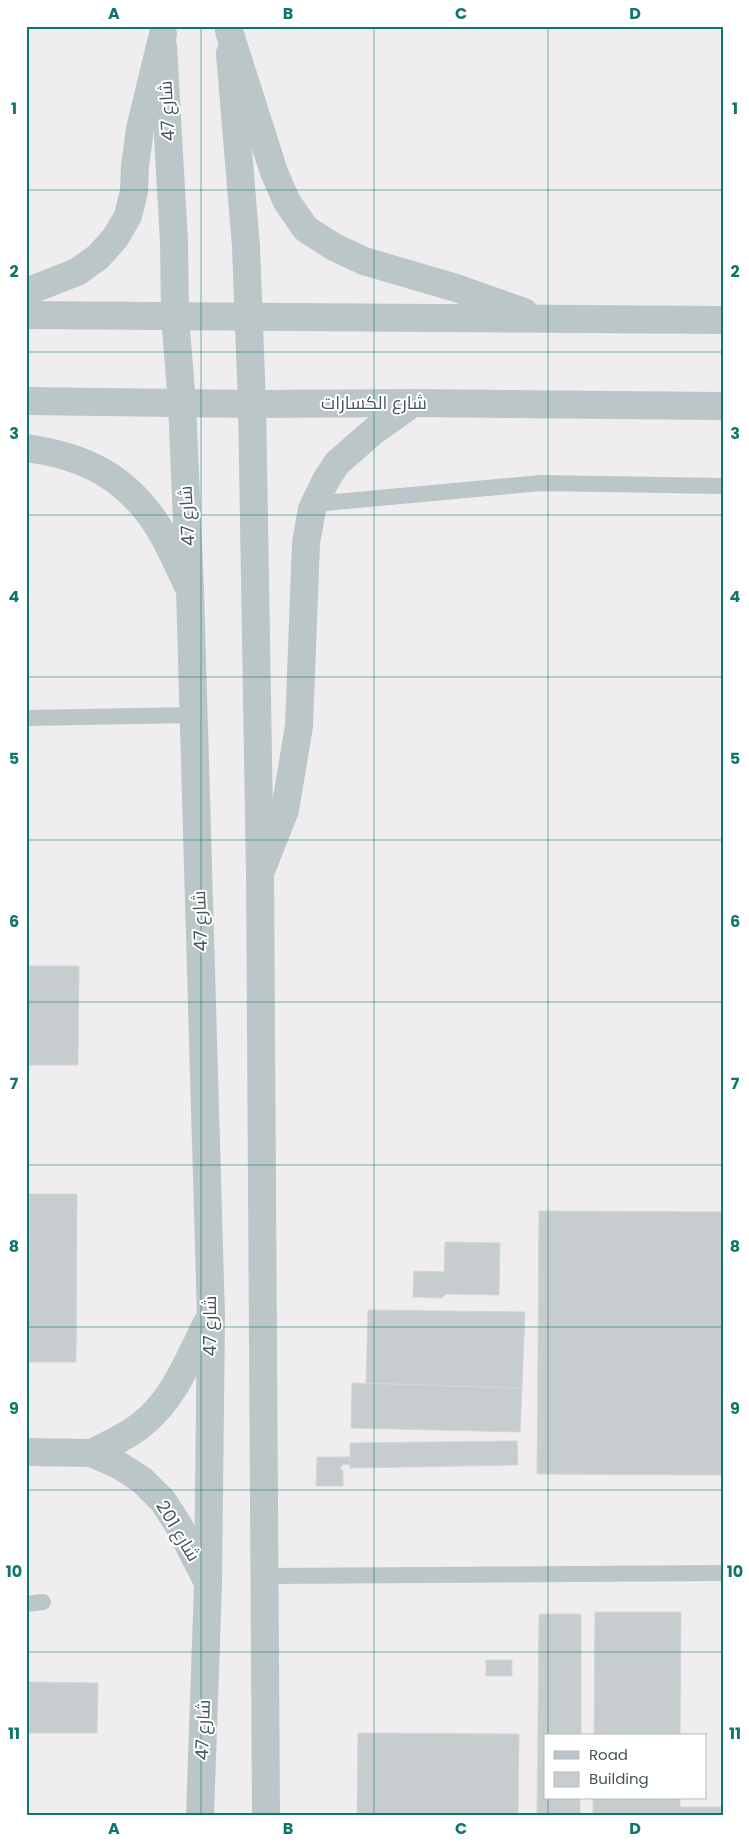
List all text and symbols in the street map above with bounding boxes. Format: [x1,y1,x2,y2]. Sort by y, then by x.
text: A [108,2,120,25]
text: B [283,2,293,25]
text: C [455,2,467,25]
text: D [629,2,641,25]
street label: شارع 47 [152,80,181,142]
text: 1 [11,97,17,120]
text: 1 [732,97,738,120]
text: 2 [9,260,19,283]
text: 2 [730,260,740,283]
street label: شارع الكسارات [321,390,427,415]
text: 3 [9,422,19,445]
text: 3 [730,422,740,445]
street label: شارع 47 [172,485,201,547]
text: 4 [9,585,20,608]
text: 4 [730,585,741,608]
text: 5 [9,747,19,770]
text: 5 [730,747,740,770]
street label: شارع 47 [186,890,213,952]
text: 6 [9,910,19,933]
text: 6 [730,910,740,933]
text: 7 [10,1072,19,1095]
text: 7 [731,1072,740,1095]
text: 8 [9,1235,19,1258]
text: 8 [730,1235,740,1258]
street label: شارع 47 [197,1296,222,1356]
text: 9 [9,1397,19,1420]
text: 9 [730,1397,740,1420]
street label: شارع 201 [150,1496,206,1566]
text: 10 [6,1560,22,1583]
text: 10 [727,1560,743,1583]
street label: شارع 47 [189,1699,216,1761]
text: 11 [8,1722,20,1745]
text: 11 [729,1722,741,1745]
legend [544,1734,706,1800]
text: Road [589,1744,628,1765]
text: Building [589,1768,649,1789]
text: A [108,1817,120,1840]
text: B [283,1817,293,1840]
text: C [455,1817,467,1840]
text: D [629,1817,641,1840]

